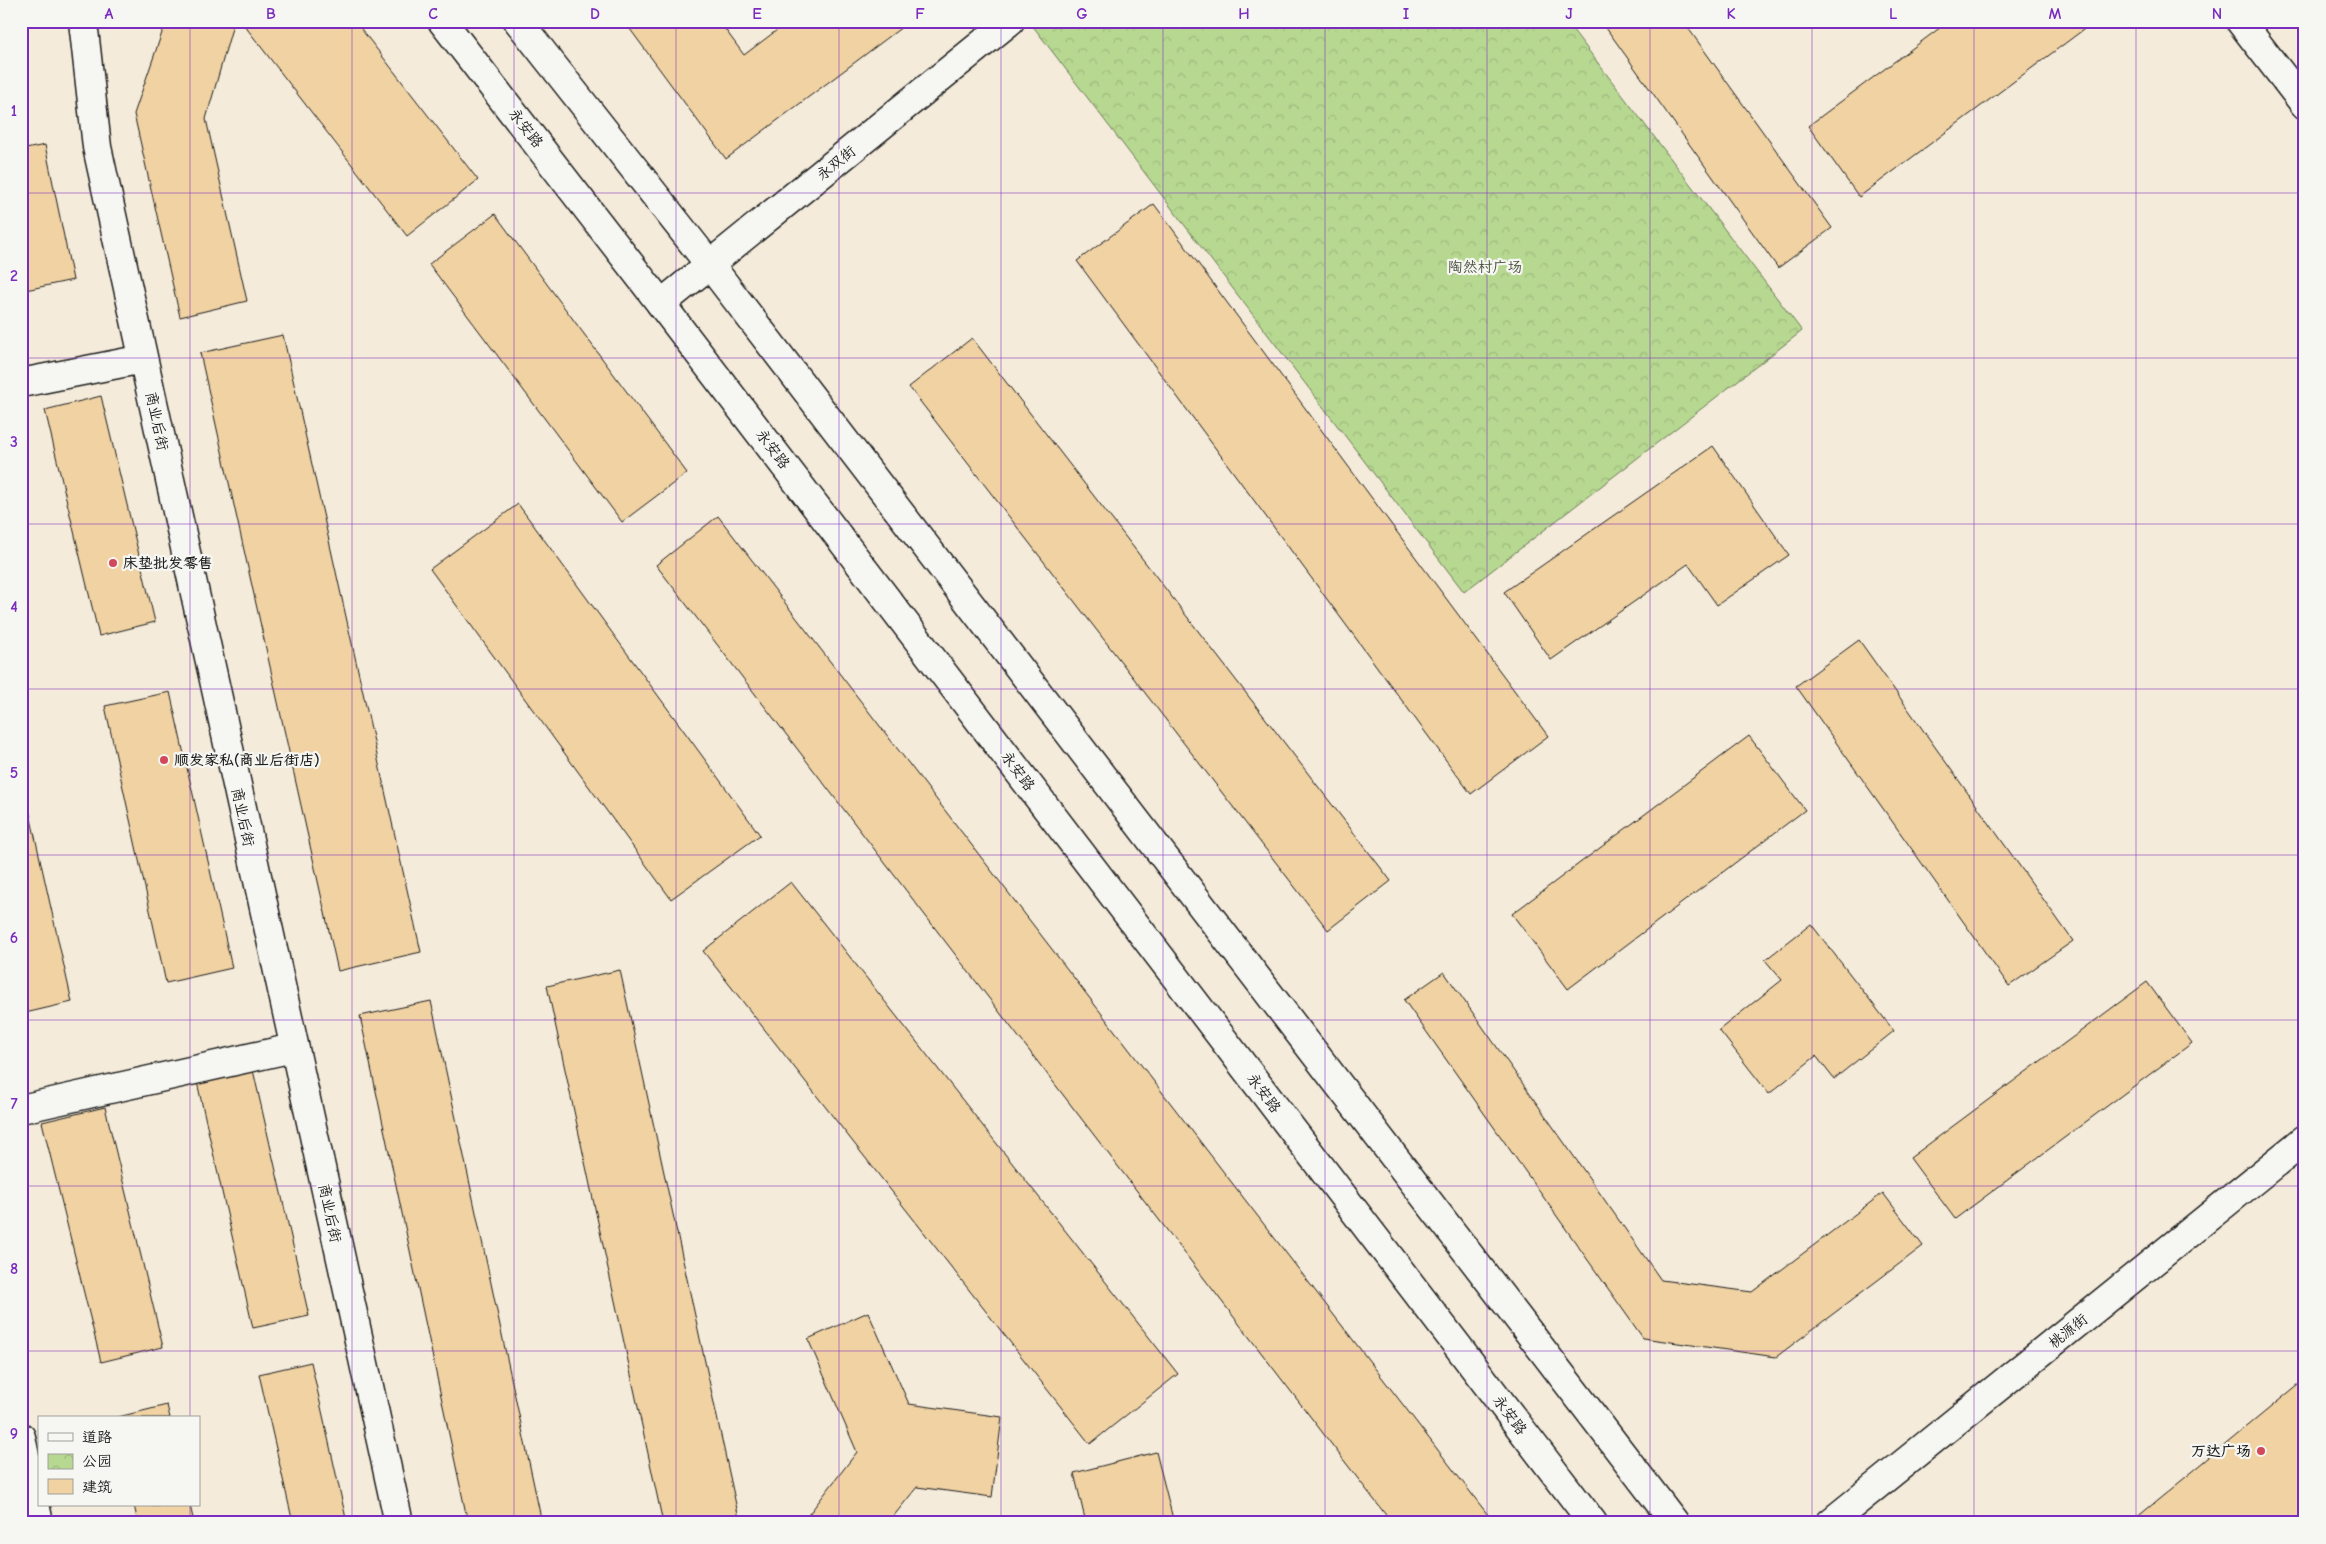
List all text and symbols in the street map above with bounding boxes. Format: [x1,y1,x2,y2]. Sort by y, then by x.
text: A [105,5,114,23]
text: B [266,5,276,23]
text: C [428,5,438,23]
text: D [590,5,600,23]
text: E [752,5,762,23]
text: F [915,5,925,23]
text: G [1076,5,1088,23]
text: H [1238,5,1250,23]
text: I [1403,5,1409,23]
text: J [1565,5,1573,23]
text: K [1726,5,1736,23]
text: L [1889,5,1897,23]
text: M [2049,5,2062,23]
text: N [2212,5,2222,23]
text: 1 [11,102,17,120]
street label: 永安路 [505,105,547,151]
street label: 永双街 [813,142,859,184]
park label: 陶然村广场 [1447,258,1523,276]
text: 2 [10,267,18,285]
street label: 商业后街 [142,390,172,452]
street label: 永安路 [752,426,794,472]
text: 3 [10,433,18,451]
place label: 床垫批发零售 [123,554,213,572]
marker: 床垫批发零售 [107,557,119,569]
text: 4 [10,598,18,616]
street label: 永安路 [997,748,1039,794]
place label: 顺发家私(商业后街店) [174,751,320,769]
marker: 顺发家私(商业后街店) [158,754,170,766]
text: 5 [10,764,18,782]
street label: 商业后街 [228,786,258,848]
text: 6 [10,929,18,947]
street label: 永安路 [1243,1070,1285,1116]
text: 7 [10,1095,18,1113]
street label: 商业后街 [315,1182,345,1244]
text: 8 [10,1260,18,1278]
street label: 桃源街 [2045,1310,2091,1352]
street label: 永安路 [1489,1392,1531,1438]
legend [38,1416,200,1506]
text: 9 [10,1425,18,1443]
text: 道路 [82,1428,112,1446]
place label: 万达广场 [2191,1442,2251,1460]
marker: 万达广场 [2255,1445,2267,1457]
text: 公园 [82,1452,112,1470]
text: 建筑 [82,1478,112,1496]

